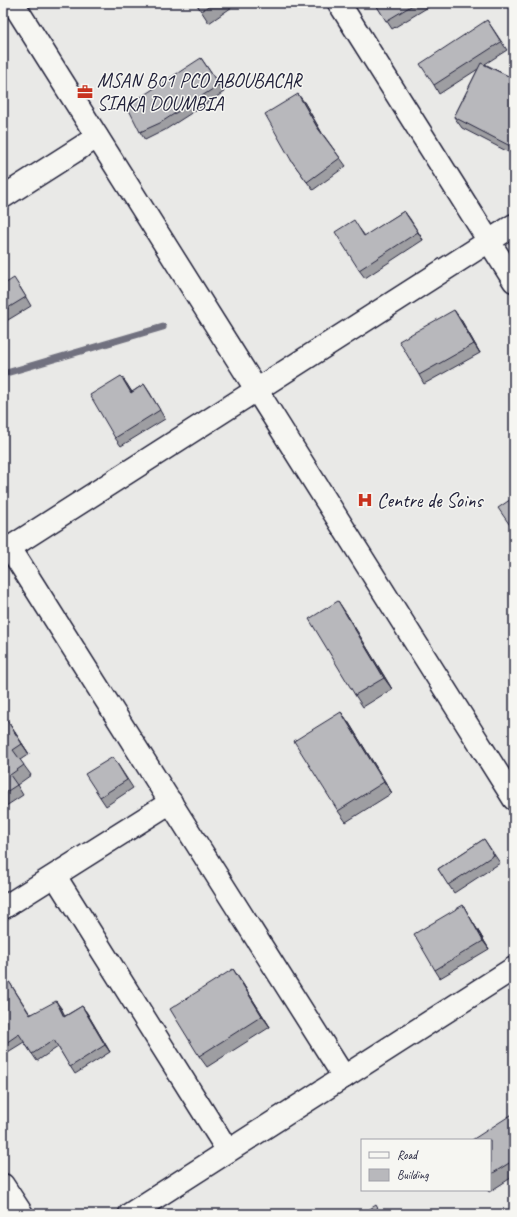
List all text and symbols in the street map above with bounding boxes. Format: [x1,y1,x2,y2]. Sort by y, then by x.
place label: MSAN B01 PCO ABOUBACAR SIAKA DOUMBIA [97,68,304,116]
office icon: MSAN B01 PCO ABOUBACAR SIAKA DOUMBIA [76,83,94,101]
place label: Centre de Soins [377,488,485,513]
hospital icon: Centre de Soins [356,491,374,509]
legend [361,1139,491,1191]
text: Road [397,1147,419,1163]
text: Building [397,1167,429,1183]

